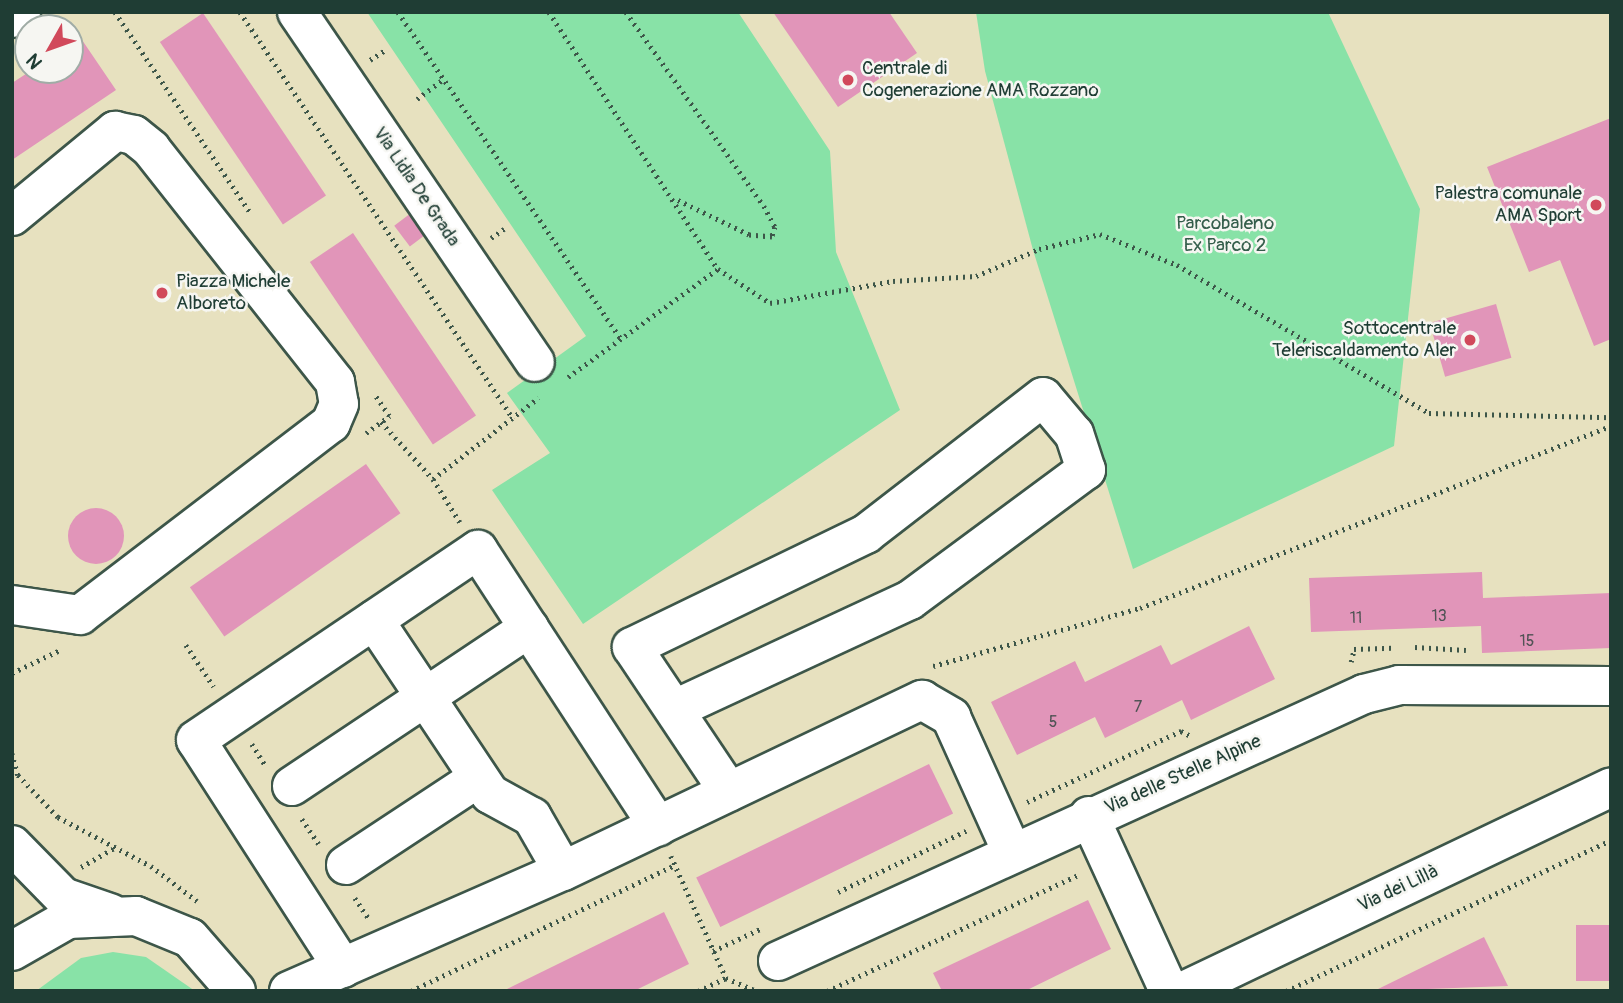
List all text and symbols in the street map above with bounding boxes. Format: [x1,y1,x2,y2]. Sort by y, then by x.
north arrow [14,14,84,84]
text: N [21,49,48,74]
place label: Centrale di Cogenerazione AMA Rozzano [862,58,1099,102]
marker: Centrale di Cogenerazione AMA Rozzano [840,72,856,88]
street label: Via Lidia De Grada [368,123,464,251]
place label: Palestra comunale AMA Sport [1434,183,1582,227]
marker: Palestra comunale AMA Sport [1588,197,1604,213]
park label: Parcobaleno Ex Parco 2 [1176,213,1274,257]
place label: Piazza Michele Alboreto [176,271,290,315]
marker: Piazza Michele Alboreto [154,285,170,301]
place label: Sottocentrale Teleriscaldamento Aler [1272,318,1456,362]
marker: Sottocentrale Teleriscaldamento Aler [1462,332,1478,348]
house number: 13 [1431,606,1447,626]
house number: 11 [1350,608,1362,628]
house number: 15 [1520,631,1534,651]
house number: 7 [1134,697,1142,717]
house number: 5 [1049,712,1057,732]
street label: Via delle Stelle Alpine [1101,730,1265,820]
street label: Via dei Lillà [1354,861,1442,917]

